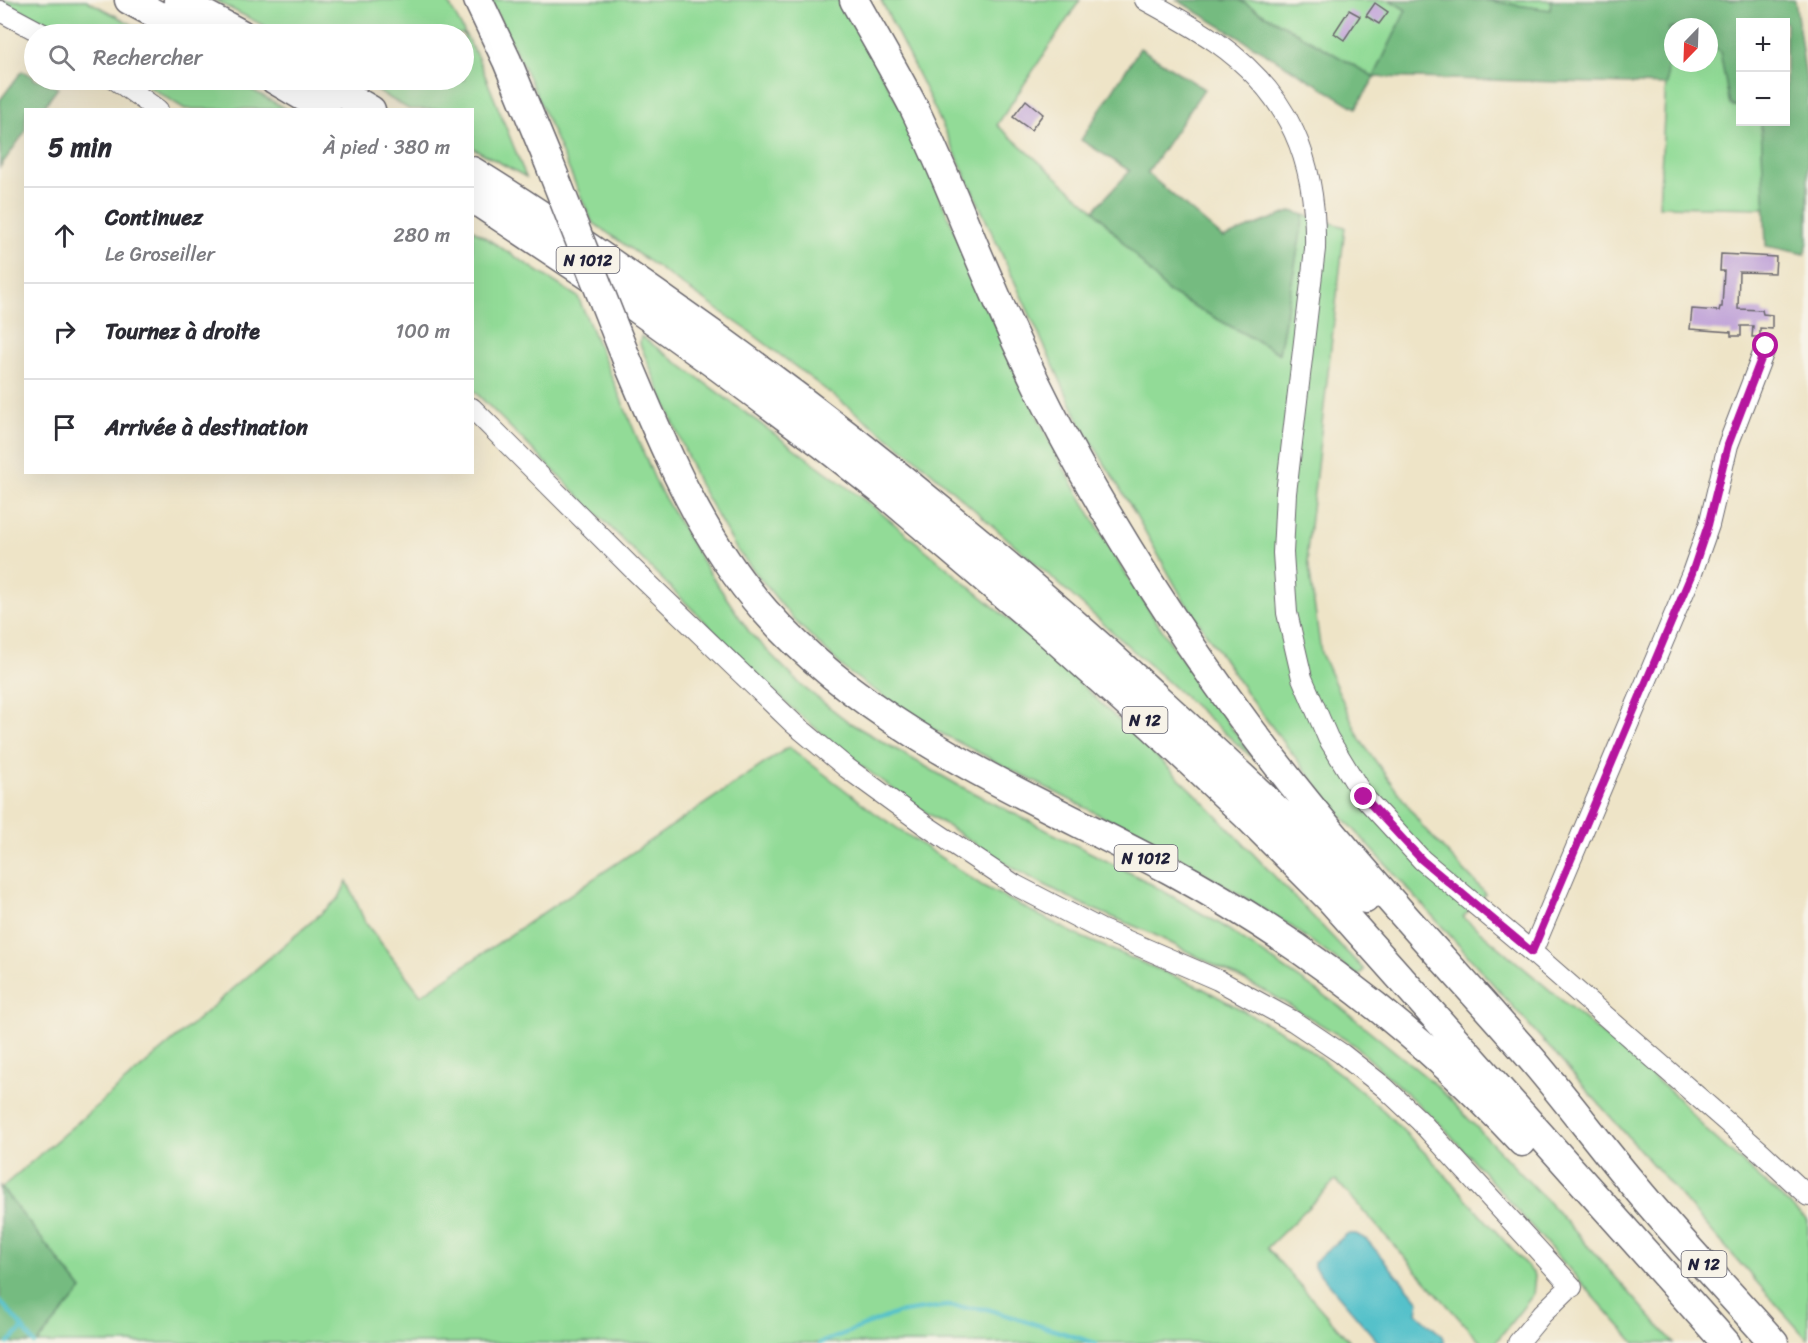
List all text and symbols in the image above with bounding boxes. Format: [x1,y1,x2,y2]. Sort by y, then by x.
north arrow [1664,18,1718,72]
map controls [1736,18,1790,126]
button: + [1736,18,1790,72]
search box [24,24,474,90]
text: Rechercher [93,38,203,77]
icon: search [45,41,78,74]
button: − [1736,72,1790,126]
text: 5 min [48,124,112,170]
text: À pied · 380 m [323,130,450,165]
text: Continuez [105,198,203,237]
text: 280 m [393,218,450,253]
icon: ahead [48,219,81,252]
text: Le Groseiller [105,237,215,272]
road number: N 1012 [556,247,620,273]
text: Tournez à droite [105,312,260,351]
text: 100 m [396,314,450,349]
icon: right [48,315,81,348]
route start [1752,332,1778,358]
text: Arrivée à destination [105,408,308,447]
icon: arrive [48,411,81,444]
road number: N 12 [1122,707,1168,733]
route end [1350,783,1376,809]
road number: N 1012 [1114,845,1178,871]
road number: N 12 [1682,1251,1726,1277]

